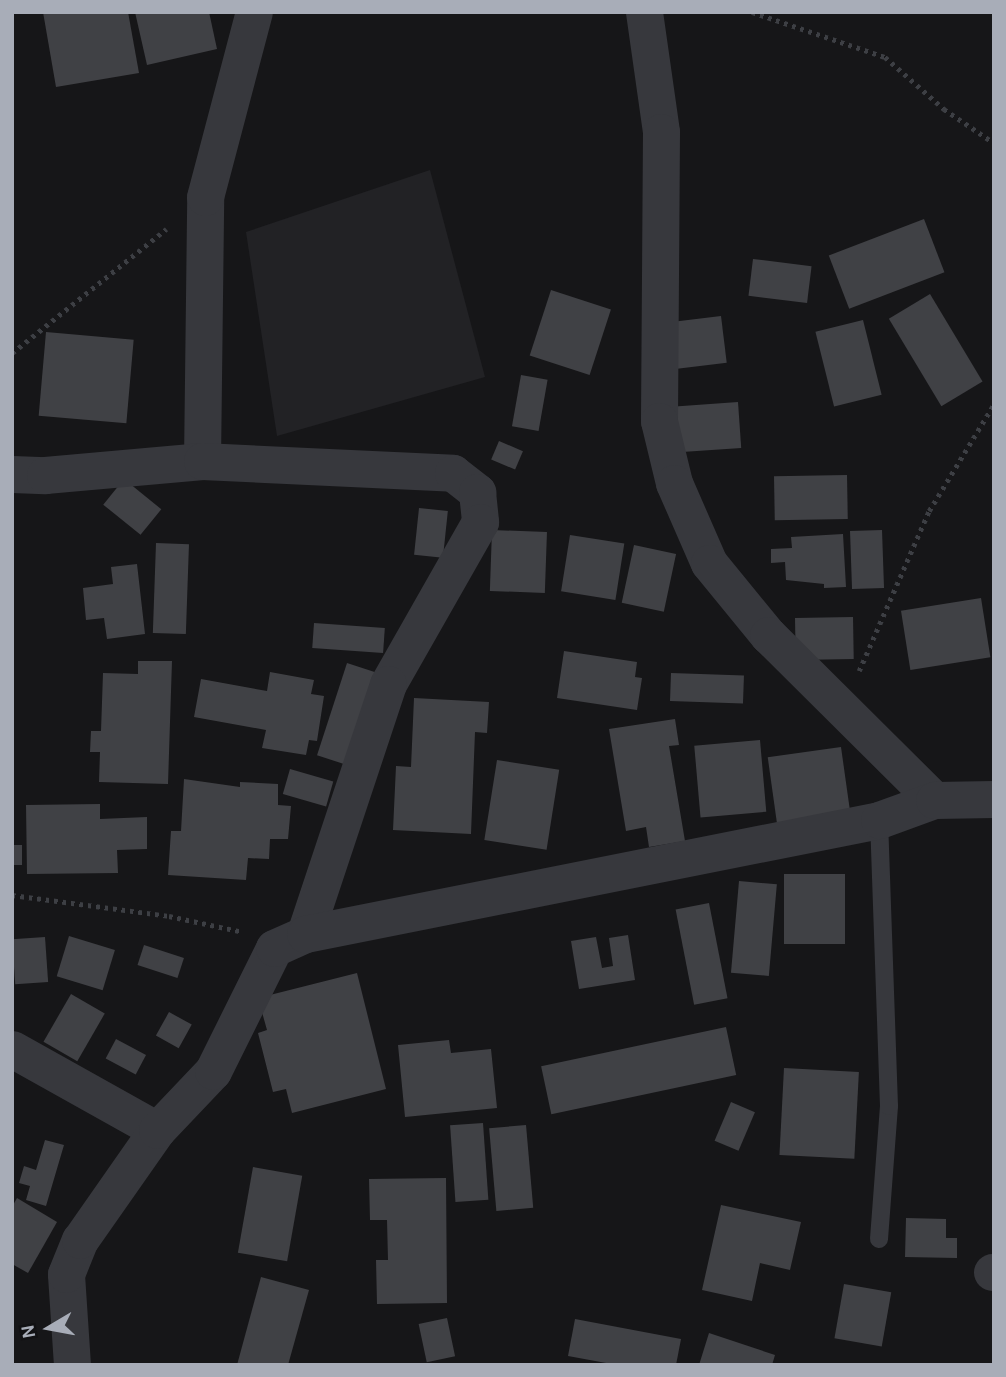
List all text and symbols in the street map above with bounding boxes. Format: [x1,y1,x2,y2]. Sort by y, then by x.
north arrow [14,1293,84,1363]
text: N [16,1323,40,1340]

